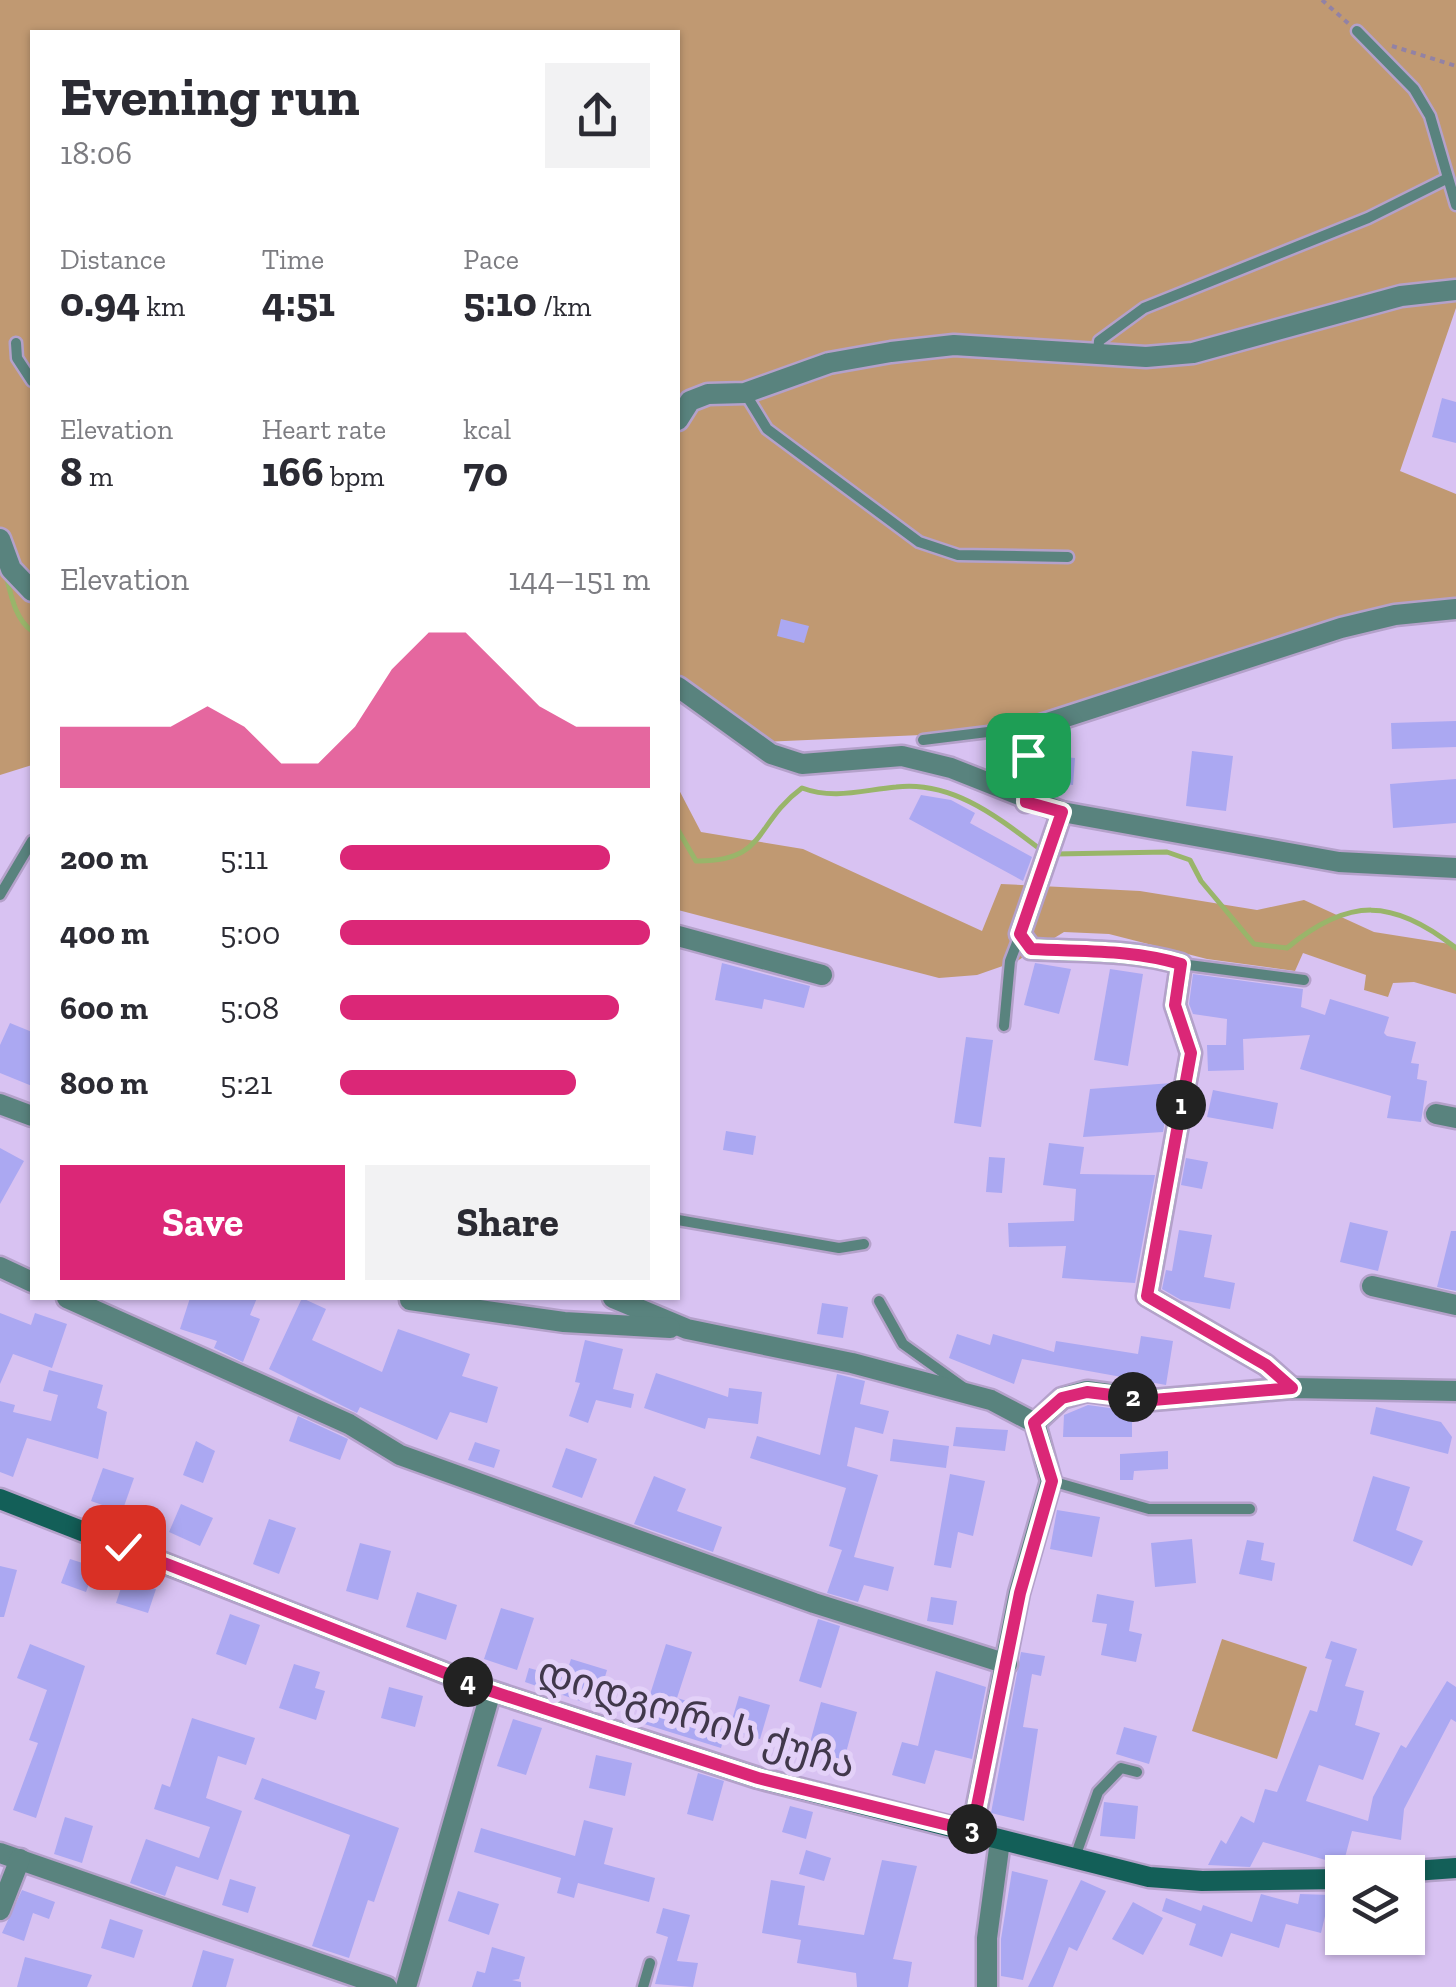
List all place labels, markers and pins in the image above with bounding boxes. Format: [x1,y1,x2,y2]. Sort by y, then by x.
pin [986,713,1071,798]
pin: 1 [1156,1080,1206,1130]
pin: 2 [1108,1372,1158,1422]
pin [81,1505,166,1590]
pin: 4 [443,1657,493,1707]
pin: 3 [947,1804,997,1854]

